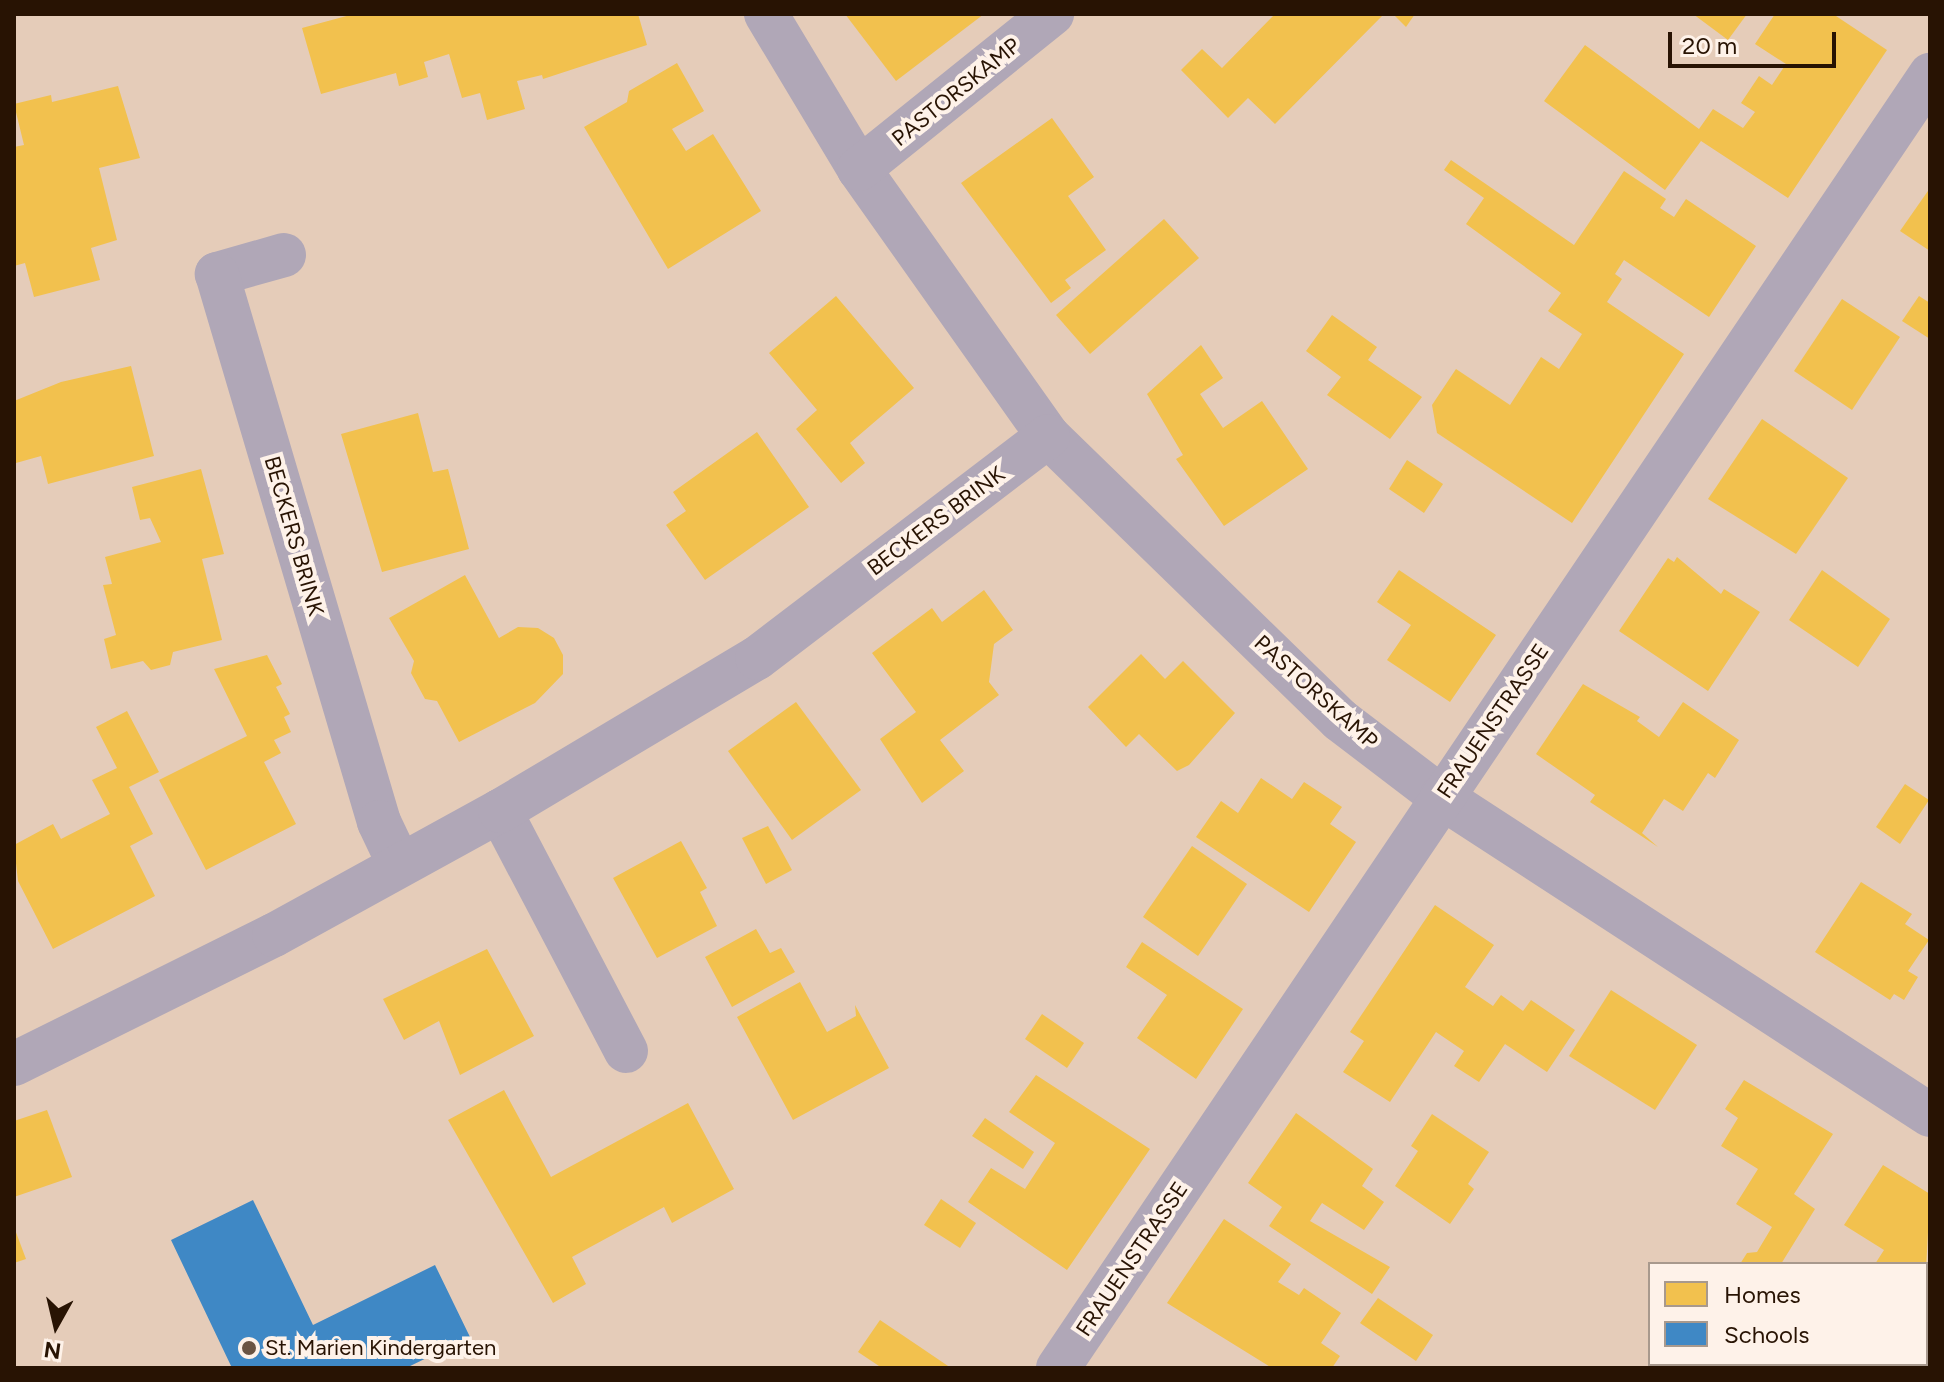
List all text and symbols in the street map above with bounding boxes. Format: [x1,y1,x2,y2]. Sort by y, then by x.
scale bar [1672,16,1840,66]
text: 20 m [1682,31,1737,60]
street label: PASTORSKAMP [887,32,1025,152]
street label: BECKERS BRINK [259,453,329,619]
street label: BECKERS BRINK [862,461,1010,581]
street label: PASTORSKAMP [1249,630,1383,754]
street label: FRAUENSTRASSE [1432,639,1554,803]
street label: FRAUENSTRASSE [1071,1177,1193,1341]
legend [1648,1262,1928,1366]
text: Homes [1724,1280,1801,1309]
north arrow [16,1286,96,1366]
text: Schools [1724,1320,1809,1349]
place label: St. Marien Kindergarten [265,1335,496,1361]
text: N [42,1336,63,1365]
marker: St. Marien Kindergarten [240,1339,258,1357]

